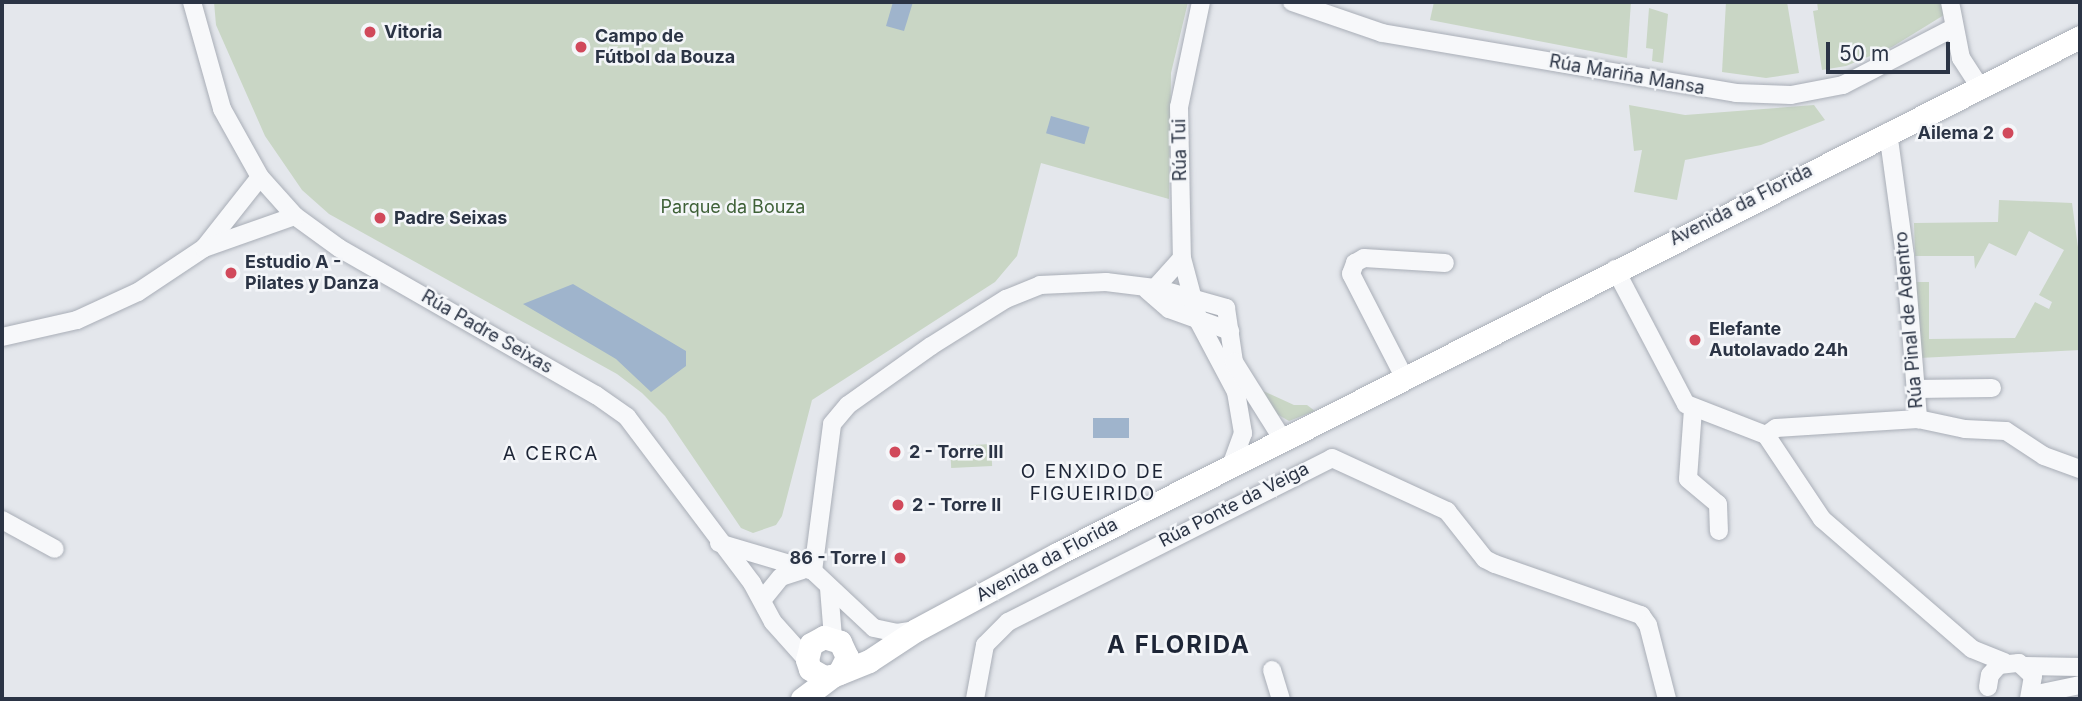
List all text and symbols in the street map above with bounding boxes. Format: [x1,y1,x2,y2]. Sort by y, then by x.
place label: Vitoria [384,21,443,43]
marker: Vitoria [362,24,378,40]
place label: Campo de Fútbol da Bouza [595,26,735,68]
scale bar [1830,28,1954,72]
marker: Campo de Fútbol da Bouza [573,39,589,55]
text: 50 m [1839,41,1889,66]
street label: Rúa Mariña Mansa [1548,51,1706,99]
street label: Rúa Tui [1169,118,1191,182]
place label: Ailema 2 [1918,122,1994,144]
marker: Ailema 2 [2000,125,2016,141]
street label: Avenida da Florida [1666,160,1816,250]
park label: Parque da Bouza [661,196,805,218]
place label: Padre Seixas [394,207,507,229]
marker: Padre Seixas [372,210,388,226]
street label: Rúa Pinal de Adentro [1890,231,1928,409]
place label: Estudio A - Pilates y Danza [245,252,379,294]
marker: Estudio A - Pilates y Danza [223,265,239,281]
street label: Rúa Padre Seixas [418,286,556,378]
place label: Elefante Autolavado 24h [1709,319,1848,362]
marker: Elefante Autolavado 24h [1687,332,1703,348]
place label: 2 - Torre III [909,441,1003,463]
district label: A CERCA [504,443,598,465]
marker: 2 - Torre III [887,444,903,460]
street label: Rúa Ponte da Veiga [1156,458,1312,552]
district label: O ENXIDO DE FIGUEIRIDO [1022,461,1164,505]
place label: 2 - Torre II [912,494,1001,516]
marker: 2 - Torre II [890,497,906,513]
street label: Avenida da Florida [973,514,1121,606]
place label: 86 - Torre I [790,547,886,569]
marker: 86 - Torre I [892,550,908,566]
district label: A FLORIDA [1108,631,1250,659]

